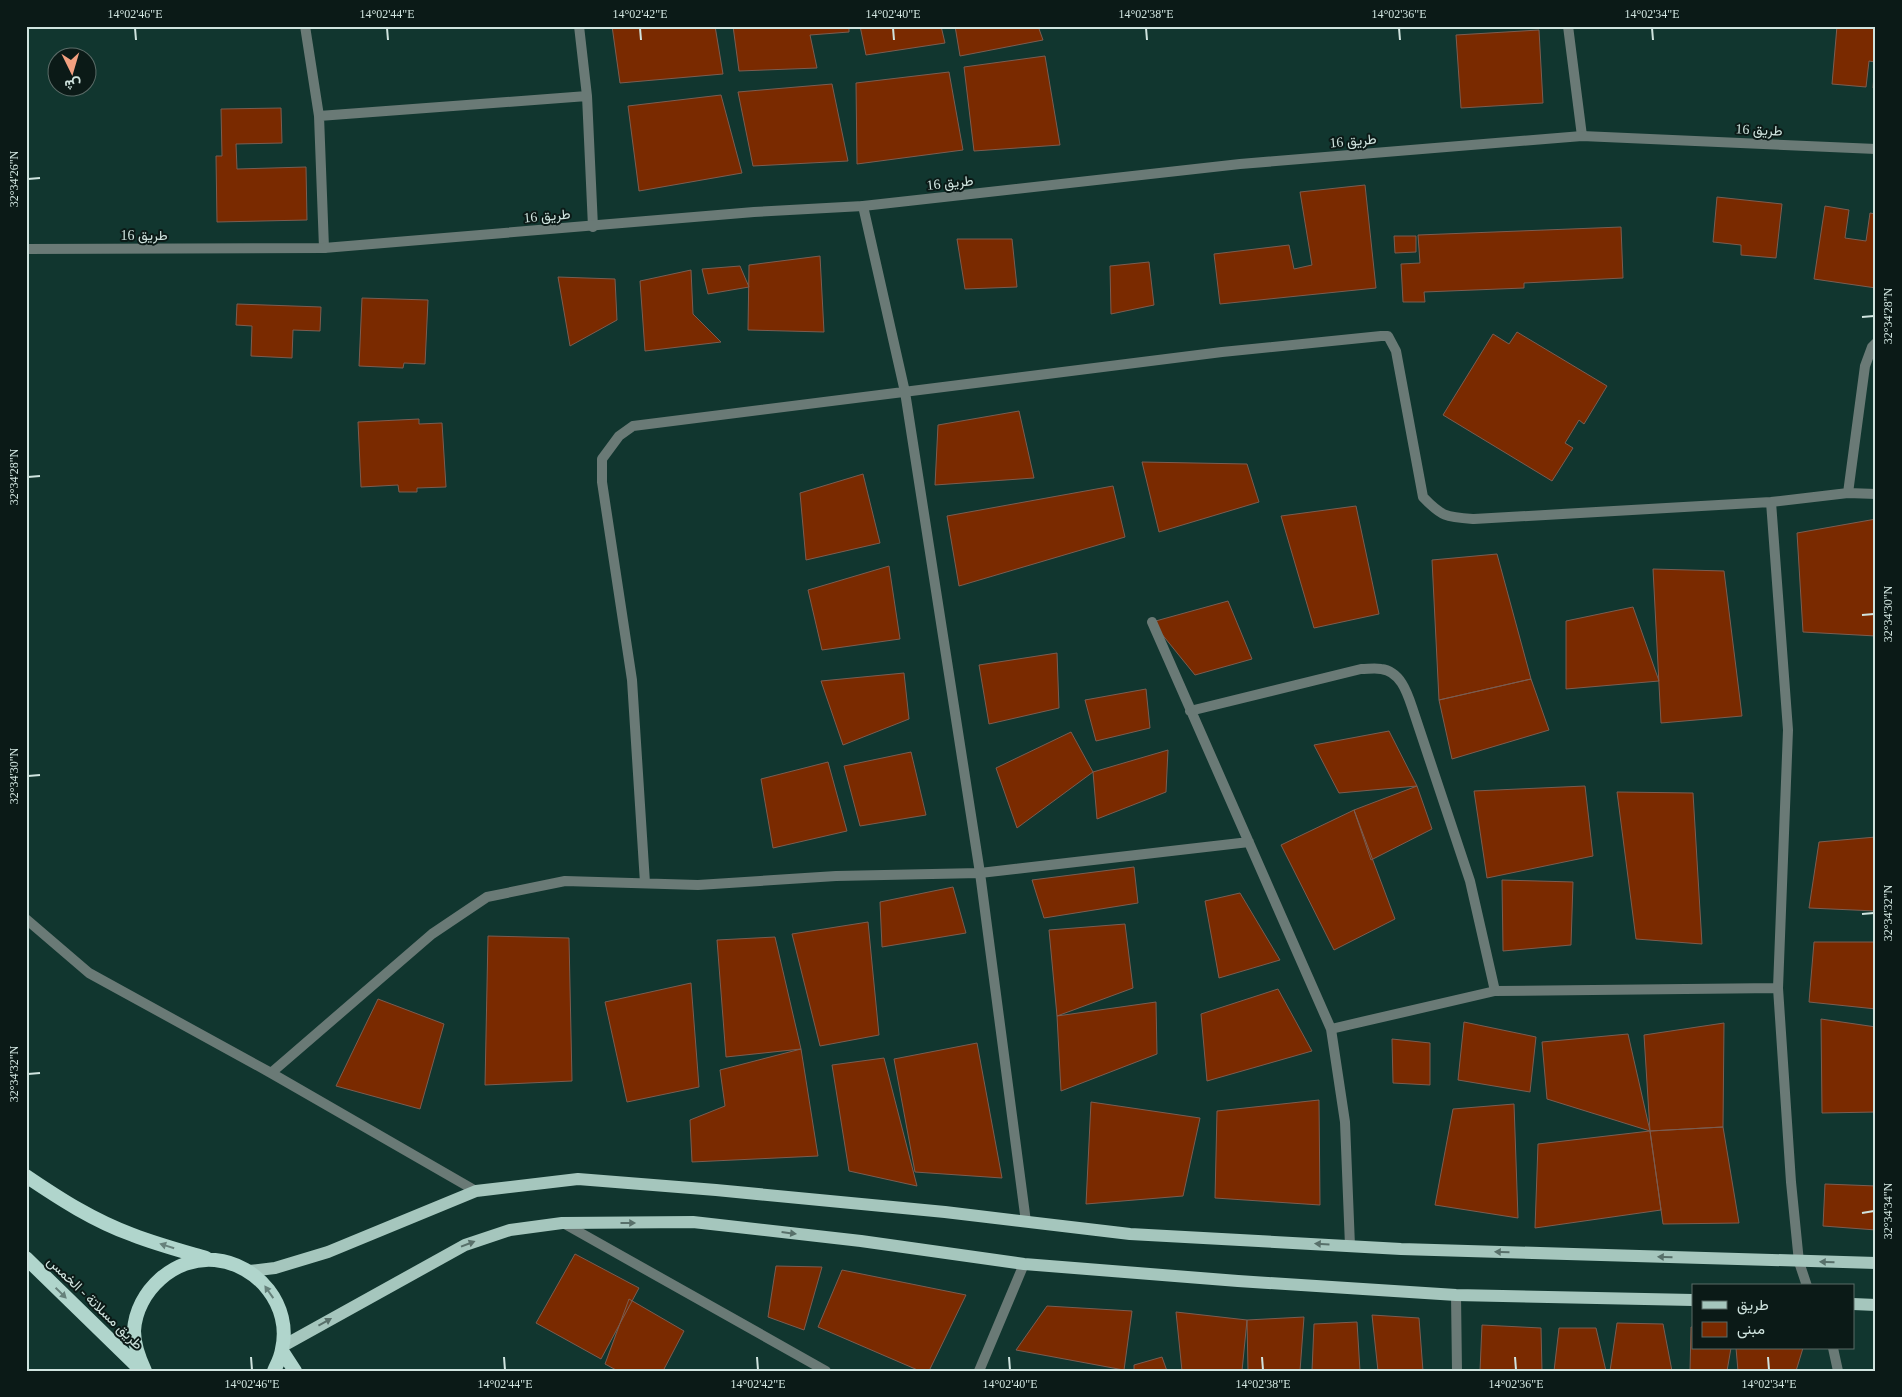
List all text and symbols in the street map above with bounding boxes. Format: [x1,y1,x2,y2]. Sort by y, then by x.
text: 14°02'46"E [107,7,163,21]
text: 14°02'44"E [359,7,415,21]
text: 14°02'42"E [612,7,668,21]
text: 14°02'40"E [865,7,921,21]
text: 14°02'38"E [1118,7,1174,21]
text: 14°02'36"E [1371,7,1427,21]
text: 14°02'34"E [1624,7,1680,21]
north arrow [48,48,98,98]
text: ش [64,75,82,93]
street label: طريق 16 [1735,121,1783,140]
street label: طريق 16 [1329,131,1377,152]
text: 32°34'26"N [7,150,21,207]
street label: طريق 16 [926,173,974,194]
street label: طريق 16 [523,206,571,227]
street label: طريق 16 [120,228,168,244]
text: 32°34'28"N [1881,287,1895,344]
text: 32°34'28"N [7,448,21,505]
text: 32°34'30"N [1881,585,1895,642]
text: 32°34'30"N [7,747,21,804]
text: 32°34'32"N [1881,884,1895,941]
text: 32°34'32"N [7,1045,21,1102]
text: 32°34'34"N [1881,1182,1895,1239]
one-way arrow [620,1219,636,1227]
one-way arrow [782,1229,798,1237]
one-way arrow [461,1240,475,1248]
one-way arrow [1314,1240,1330,1248]
one-way arrow [159,1242,174,1250]
one-way arrow [1494,1248,1510,1256]
one-way arrow [1656,1253,1672,1261]
street label: طريق مسلاتة - الخمس [44,1254,146,1353]
one-way arrow [1819,1258,1835,1266]
legend [1692,1284,1854,1350]
one-way arrow [264,1285,274,1299]
one-way arrow [54,1286,66,1298]
text: طريق [1737,1297,1769,1315]
one-way arrow [318,1318,333,1326]
text: مبنى [1737,1321,1765,1339]
text: 14°02'46"E [224,1377,280,1391]
text: 14°02'44"E [477,1377,533,1391]
text: 14°02'42"E [730,1377,786,1391]
text: 14°02'40"E [982,1377,1038,1391]
text: 14°02'38"E [1235,1377,1291,1391]
text: 14°02'36"E [1488,1377,1544,1391]
text: 14°02'34"E [1741,1377,1797,1391]

